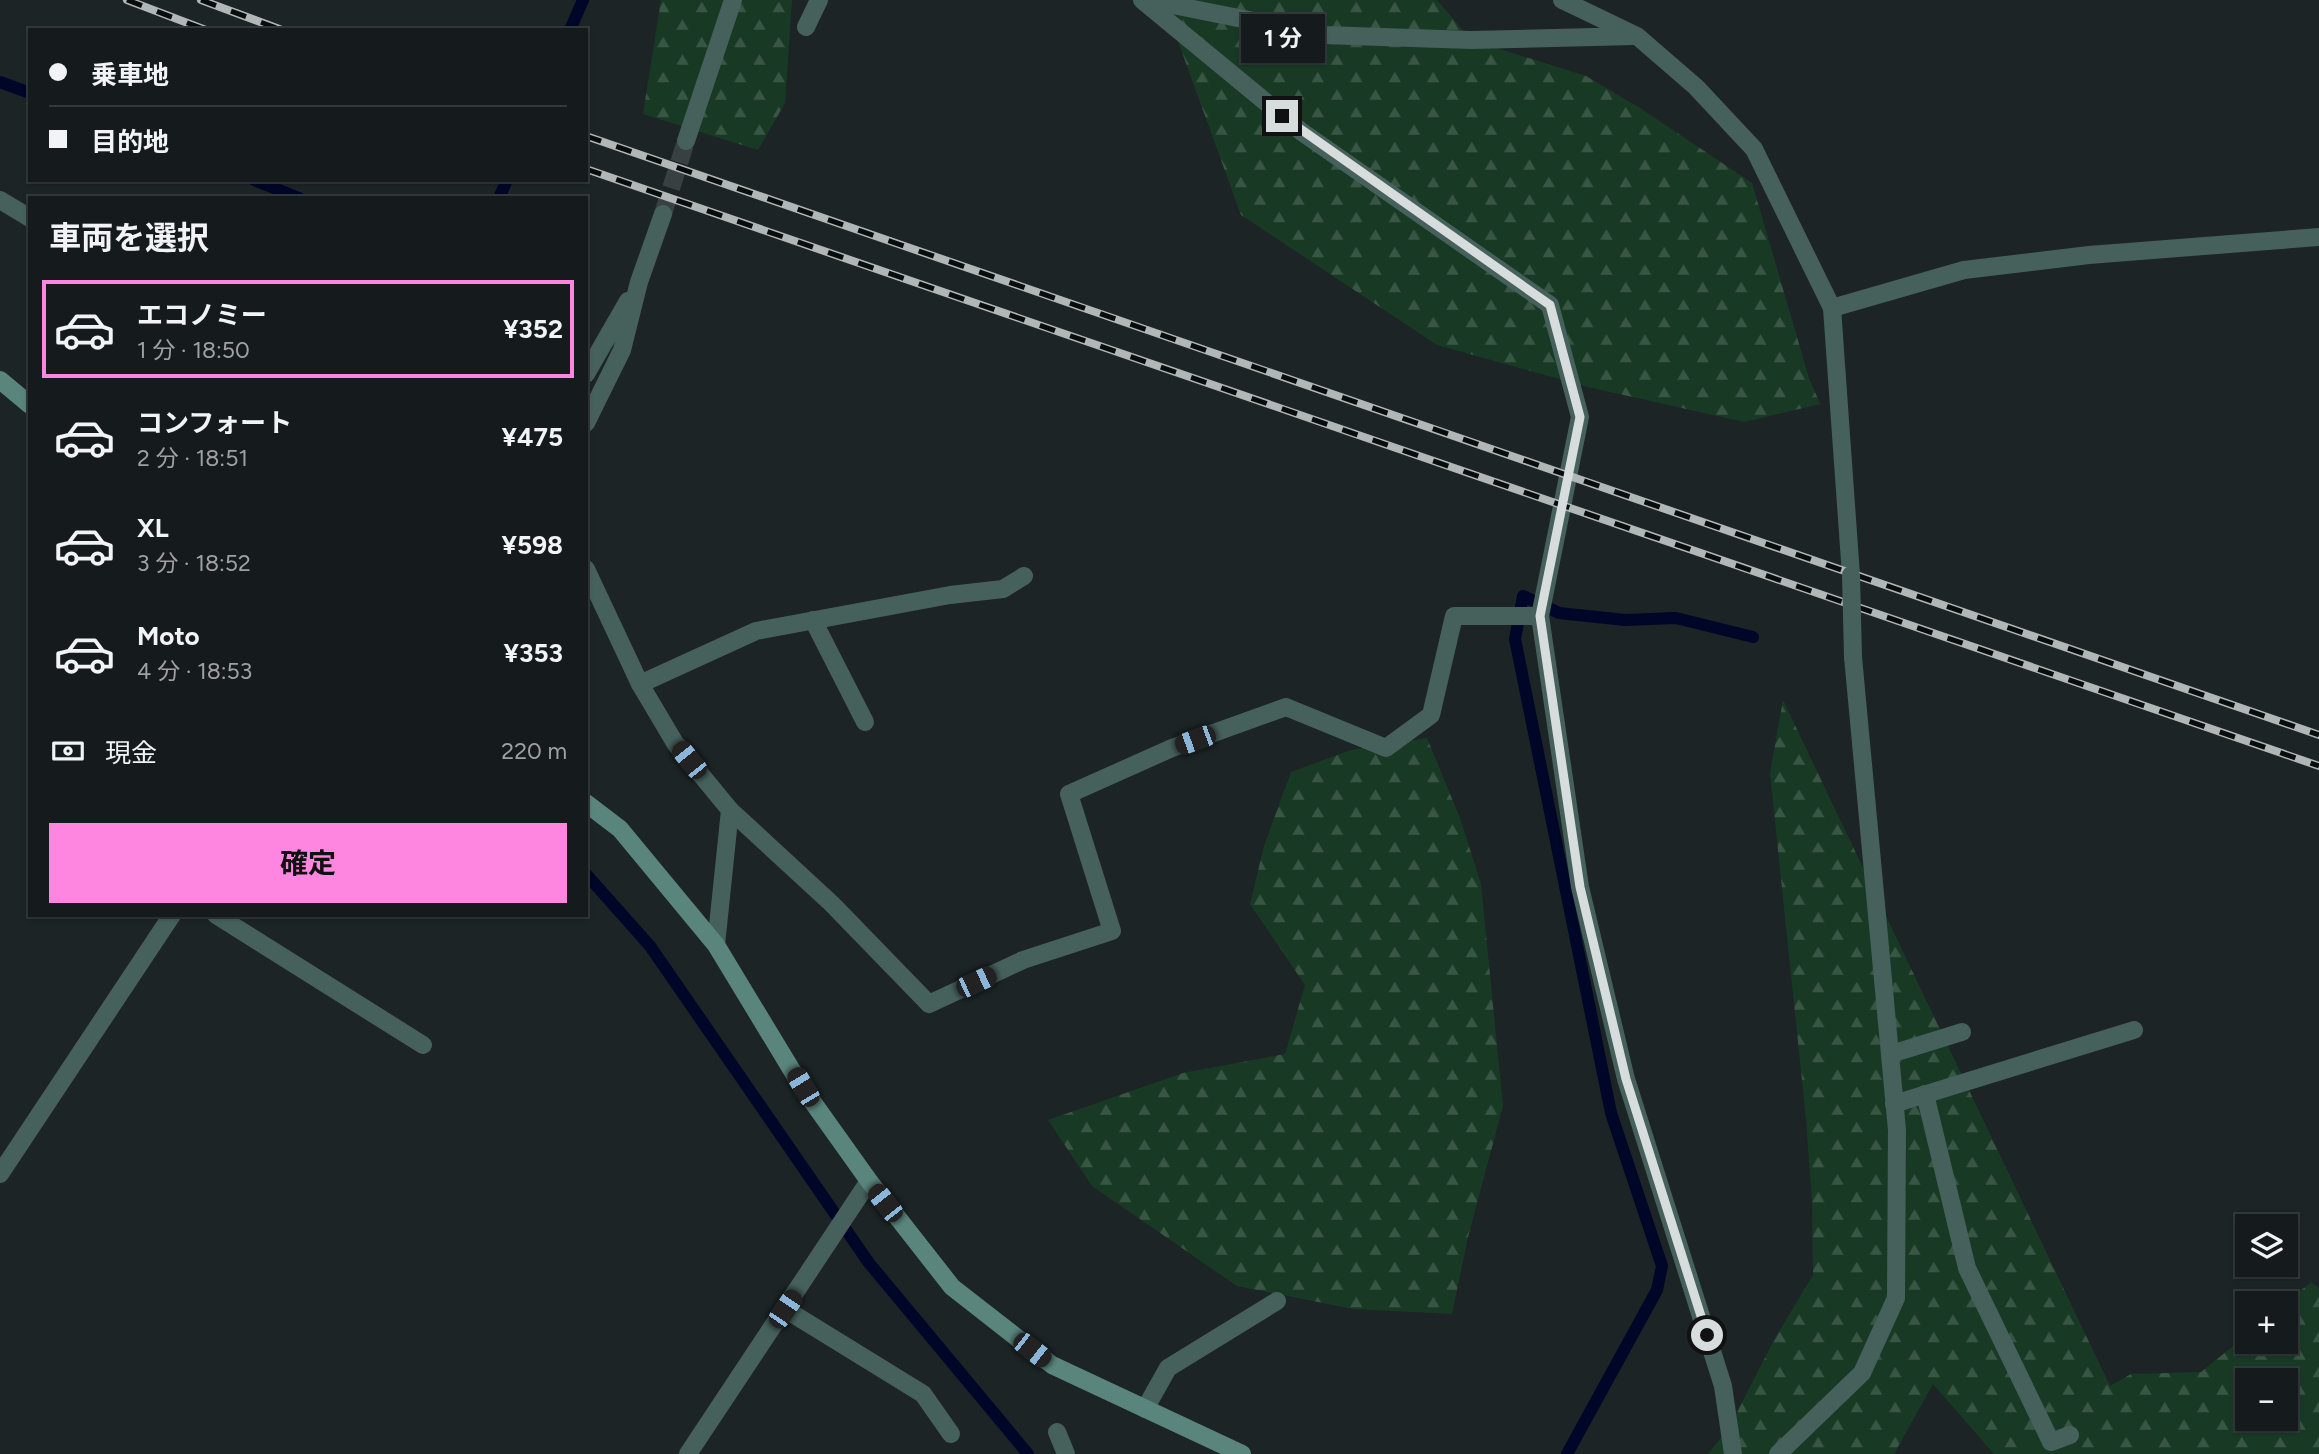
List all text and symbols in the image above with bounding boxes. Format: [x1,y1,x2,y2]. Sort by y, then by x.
callout: 1 分 [1240,15,1324,64]
text: 1 分 [1264,24,1302,52]
text: 乗車地 [91,59,169,91]
route end [1266,100,1298,132]
text: 目的地 [91,126,169,158]
text: 車両を選択 [49,219,209,257]
icon: car [53,298,116,361]
text: エコノミー [137,299,267,331]
text: ¥352 [503,313,563,345]
text: 1 分 · 18:50 [137,336,250,364]
icon: car [53,406,116,469]
text: コンフォート [137,407,292,439]
text: ¥475 [501,421,563,453]
text: 2 分 · 18:51 [137,444,248,472]
text: XL [137,512,169,544]
icon: car [53,514,116,577]
text: ¥598 [501,529,563,561]
text: 3 分 · 18:52 [137,549,251,577]
text: Moto [137,620,200,652]
icon: car [53,622,116,685]
text: ¥353 [503,637,563,669]
text: 4 分 · 18:53 [137,657,252,685]
car [1172,723,1219,757]
icon: cash [49,732,87,770]
text: 現金 [105,737,157,769]
text: 220 m [501,737,567,765]
car [668,737,711,783]
button: 確定 [49,823,567,903]
car [953,964,1000,1000]
car [784,1064,823,1110]
car [864,1180,907,1226]
map controls [2235,1214,2298,1431]
button: layers [2235,1214,2298,1277]
car [765,1286,806,1332]
button: + [2235,1291,2298,1354]
route start [1691,1319,1723,1351]
car [1009,1329,1056,1371]
button: − [2235,1368,2298,1431]

